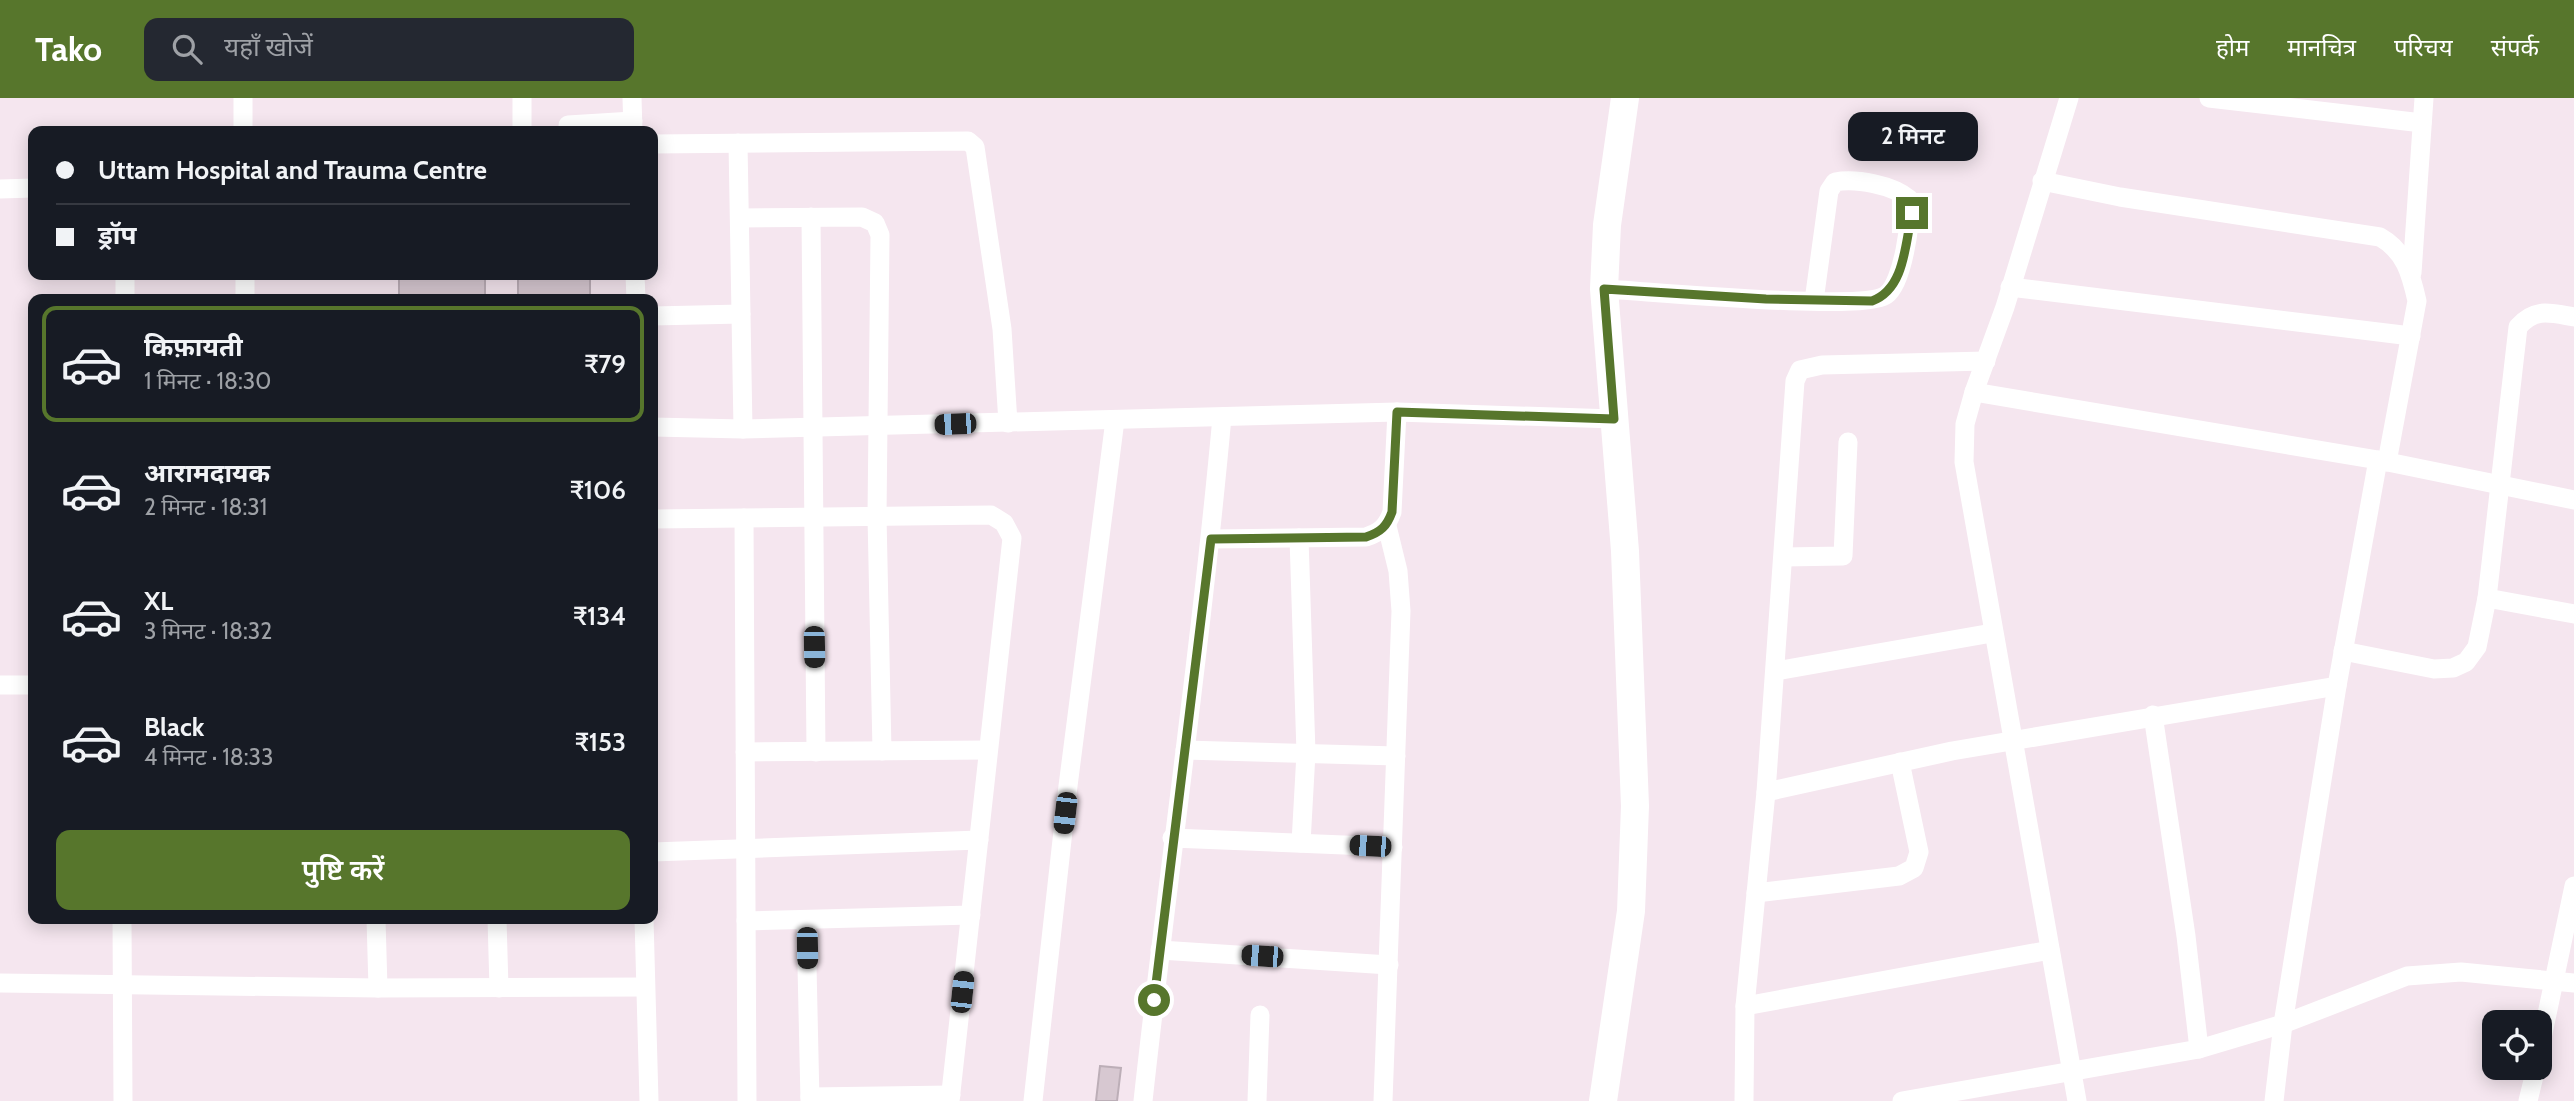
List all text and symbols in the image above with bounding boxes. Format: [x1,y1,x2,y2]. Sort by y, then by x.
search box [144,18,634,81]
text: Tako [35,29,102,69]
icon: search [168,30,206,68]
text: यहाँ खोजें [224,31,313,63]
text: होम [2216,33,2249,62]
text: मानचित्र [2287,33,2356,62]
text: परिचय [2394,33,2453,62]
text: संपर्क [2491,33,2539,62]
callout: 2 मिनट [1847,111,1977,160]
text: 2 मिनट [1881,122,1945,150]
text: Uttam Hospital and Trauma Centre [98,154,487,186]
route end [1896,197,1928,229]
text: ड्रॉप [98,219,136,251]
text: किफ़ायती [144,331,243,363]
icon: car [60,333,123,396]
text: ₹79 [584,348,626,380]
text: 1 मिनट · 18:30 [144,367,271,395]
car [934,413,977,435]
text: आरामदायक [144,457,270,489]
icon: car [60,459,123,522]
text: ₹106 [570,474,626,506]
text: 2 मिनट · 18:31 [144,493,267,521]
icon: car [60,585,123,648]
text: XL [144,585,173,617]
text: ₹134 [573,600,626,632]
text: 3 मिनट · 18:32 [144,617,272,645]
car [804,626,825,668]
icon: car [60,711,123,774]
text: Black [144,711,204,743]
text: ₹153 [575,726,626,758]
text: 4 मिनट · 18:33 [144,743,273,771]
car [1053,791,1078,835]
button: पुष्टि करें [56,830,630,910]
car [1349,834,1392,858]
car [797,927,818,969]
car [1241,944,1284,968]
car [950,970,975,1014]
route start [1138,984,1170,1016]
map controls [2482,1010,2552,1080]
button: locate [2482,1010,2552,1080]

